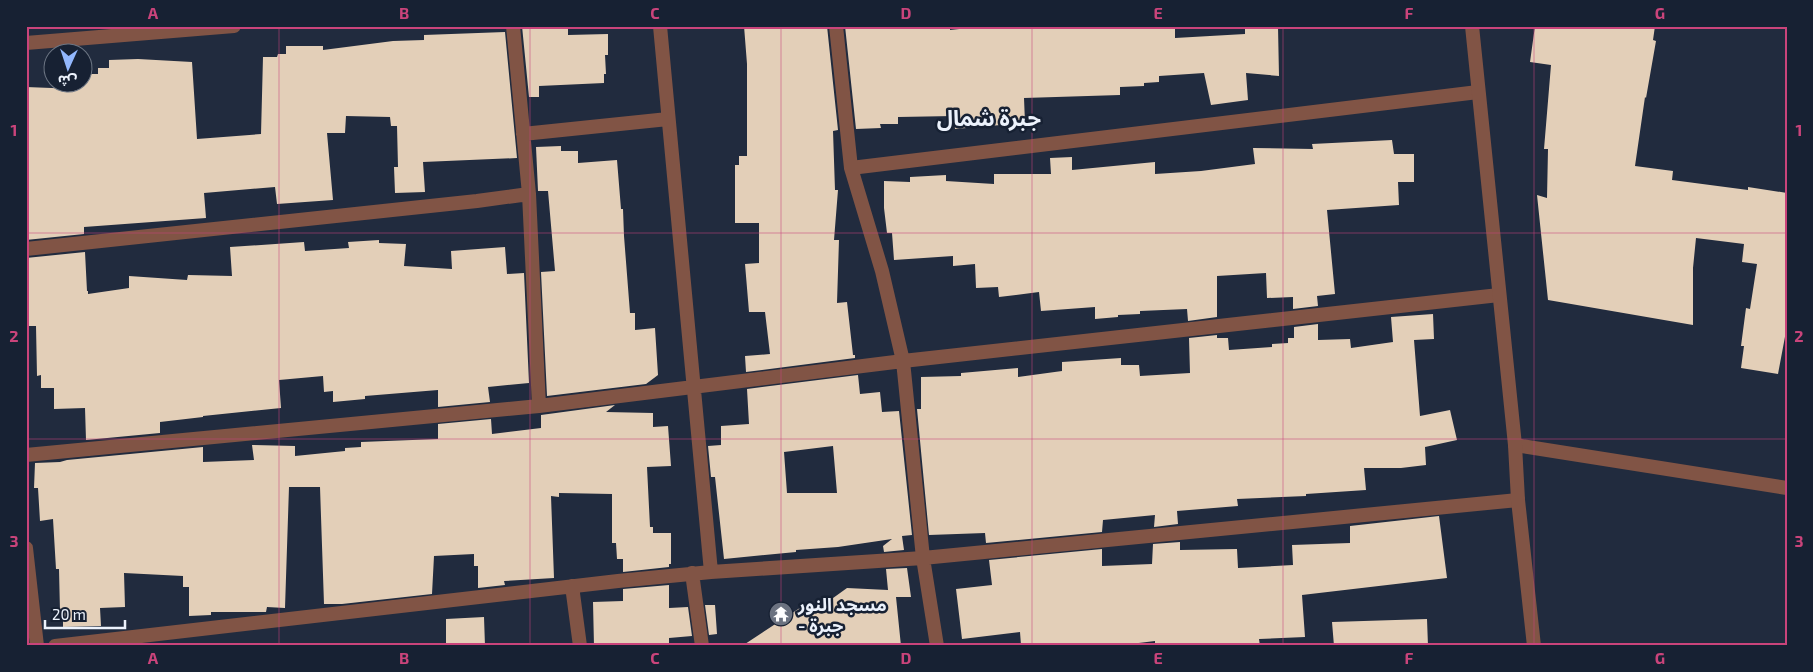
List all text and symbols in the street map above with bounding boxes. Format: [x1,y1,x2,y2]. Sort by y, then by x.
text: A [148,3,159,22]
text: B [399,3,409,22]
text: C [650,3,660,22]
text: D [901,3,912,22]
text: E [1153,3,1163,22]
text: F [1405,3,1414,22]
text: G [1655,3,1665,22]
north arrow [42,42,92,92]
text: ش [57,72,77,90]
district label: جبرة شمال [937,104,1041,131]
text: 1 [11,120,17,139]
text: 1 [1796,120,1802,139]
text: 2 [9,326,19,345]
text: 2 [1794,326,1804,345]
text: 3 [9,531,19,550]
text: 3 [1794,531,1804,550]
place label: مسجد النور - جبرة [797,593,887,637]
scale bar [45,597,125,629]
temple icon: مسجد النور - جبرة [768,601,794,627]
text: 20 m [52,605,86,623]
text: A [148,648,159,667]
text: B [399,648,409,667]
text: C [650,648,660,667]
text: D [901,648,912,667]
text: E [1153,648,1163,667]
text: F [1405,648,1414,667]
text: G [1655,648,1665,667]

